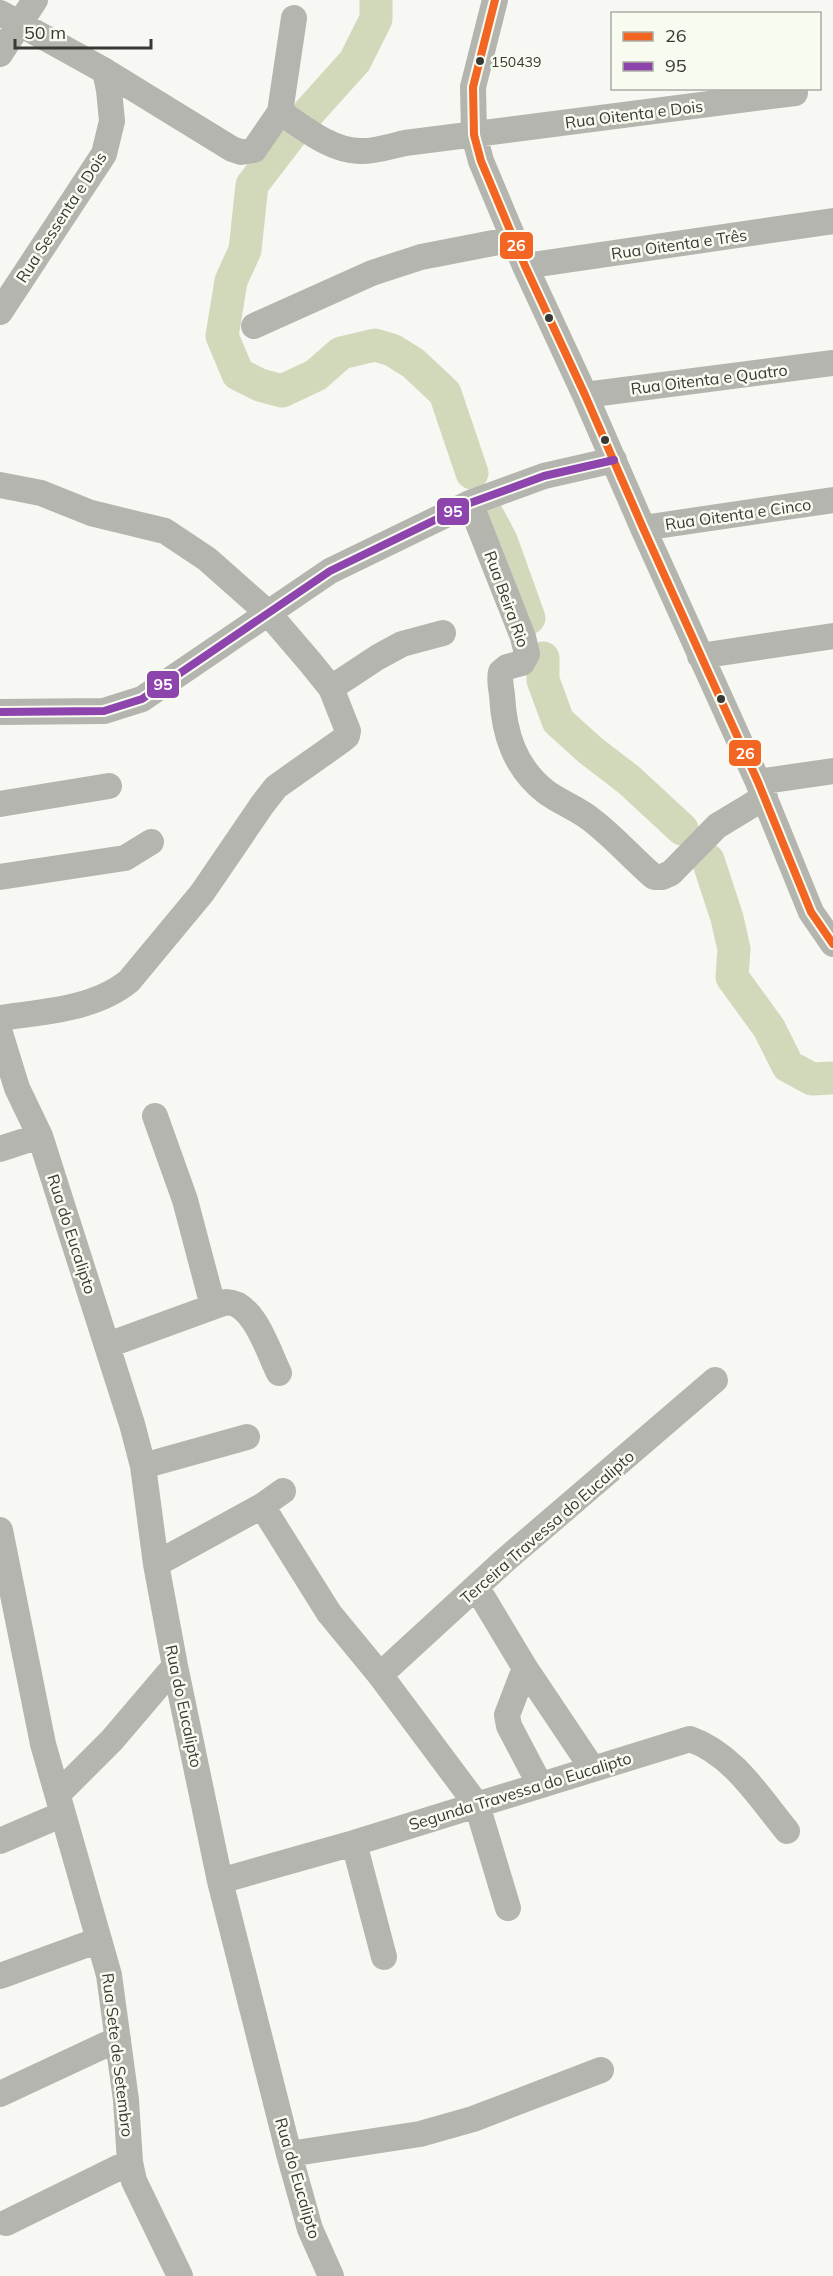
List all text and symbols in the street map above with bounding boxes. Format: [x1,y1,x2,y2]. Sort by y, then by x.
scale bar [15,12,152,50]
legend [611,12,821,90]
text: 50 m [24,21,66,44]
text: 26 [665,24,687,47]
place label: 150439 [491,53,541,71]
text: 95 [665,54,687,77]
marker: 150439 [474,55,486,67]
street label: Rua Oitenta e Dois [564,96,704,132]
street label: Rua Sessenta e Dois [11,148,111,286]
street label: Rua Oitenta e Três [610,225,748,263]
line badge: 26 [499,231,534,260]
text: 26 [506,235,526,255]
unlabelled marker [543,312,555,324]
street label: Rua Oitenta e Quatro [630,359,788,399]
unlabelled marker [599,434,611,446]
street label: Rua Oitenta e Cinco [664,494,812,534]
line badge: 95 [436,497,470,526]
text: 95 [443,501,463,521]
street label: Rua Beira Rio [480,548,534,650]
line badge: 95 [146,670,180,699]
text: 95 [153,674,173,694]
unlabelled marker [715,693,727,705]
line badge: 26 [728,739,762,767]
text: 26 [735,743,755,763]
street label: Rua do Eucalipto [43,1172,101,1296]
street label: Terceira Travessa do Eucalipto [456,1446,638,1608]
street label: Rua do Eucalipto [161,1643,207,1769]
street label: Segunda Travessa do Eucalipto [406,1748,634,1834]
street label: Rua Sete de Setembro [98,1972,138,2138]
street label: Rua do Eucalipto [271,2115,325,2241]

